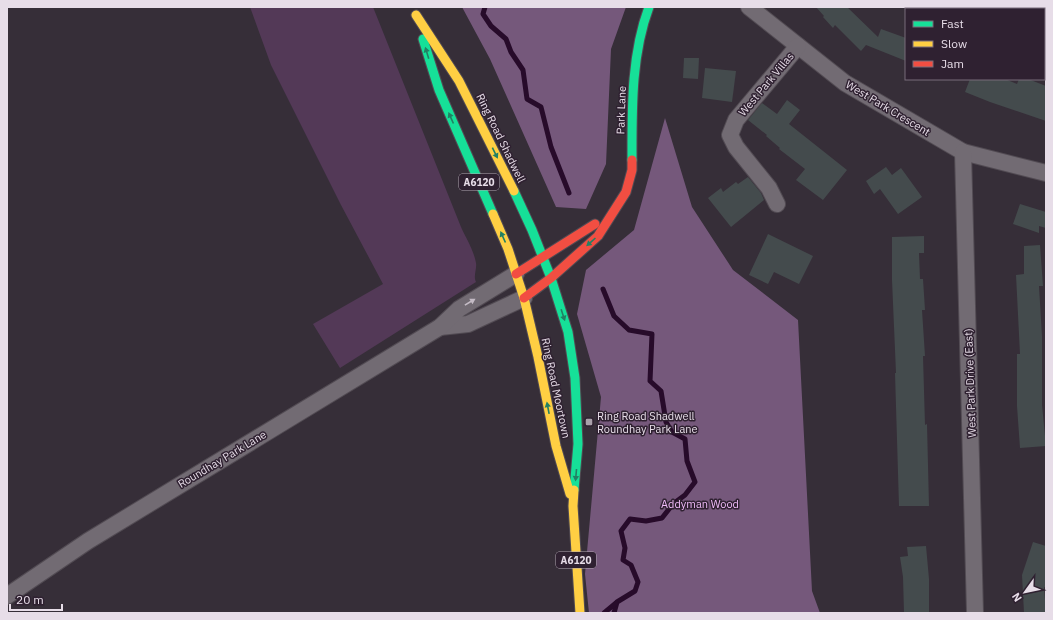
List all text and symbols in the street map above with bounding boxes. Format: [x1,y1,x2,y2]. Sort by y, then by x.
legend [905,8,1045,80]
text: Fast [941,16,964,31]
text: Slow [941,36,967,51]
one-way arrow [424,47,430,59]
street label: West Park Villas [735,49,797,119]
text: Jam [941,56,964,71]
street label: West Park Crescent [843,77,933,139]
street label: Park Lane [613,86,629,134]
street label: Ring Road Shadwell [473,91,529,185]
one-way arrow [448,113,454,124]
one-way arrow [492,147,498,159]
road number: A6120 [459,174,499,190]
one-way arrow [500,232,506,243]
one-way arrow [586,238,596,247]
one-way arrow [464,299,476,306]
one-way arrow [560,309,566,321]
street label: West Park Drive (East) [961,328,979,438]
street label: Ring Road Moortown [539,337,573,439]
one-way arrow [545,402,551,414]
place label: Ring Road Shadwell Roundhay Park Lane [597,409,698,436]
marker: Ring Road Shadwell Roundhay Park Lane [584,417,594,427]
street label: Roundhay Park Lane [175,427,269,491]
one-way arrow [572,469,579,481]
park label: Addyman Wood [661,497,739,511]
road number: A6120 [556,552,596,568]
north arrow [1005,572,1045,612]
scale bar [10,586,62,612]
text: N [1009,590,1025,605]
text: 20 m [16,592,44,607]

